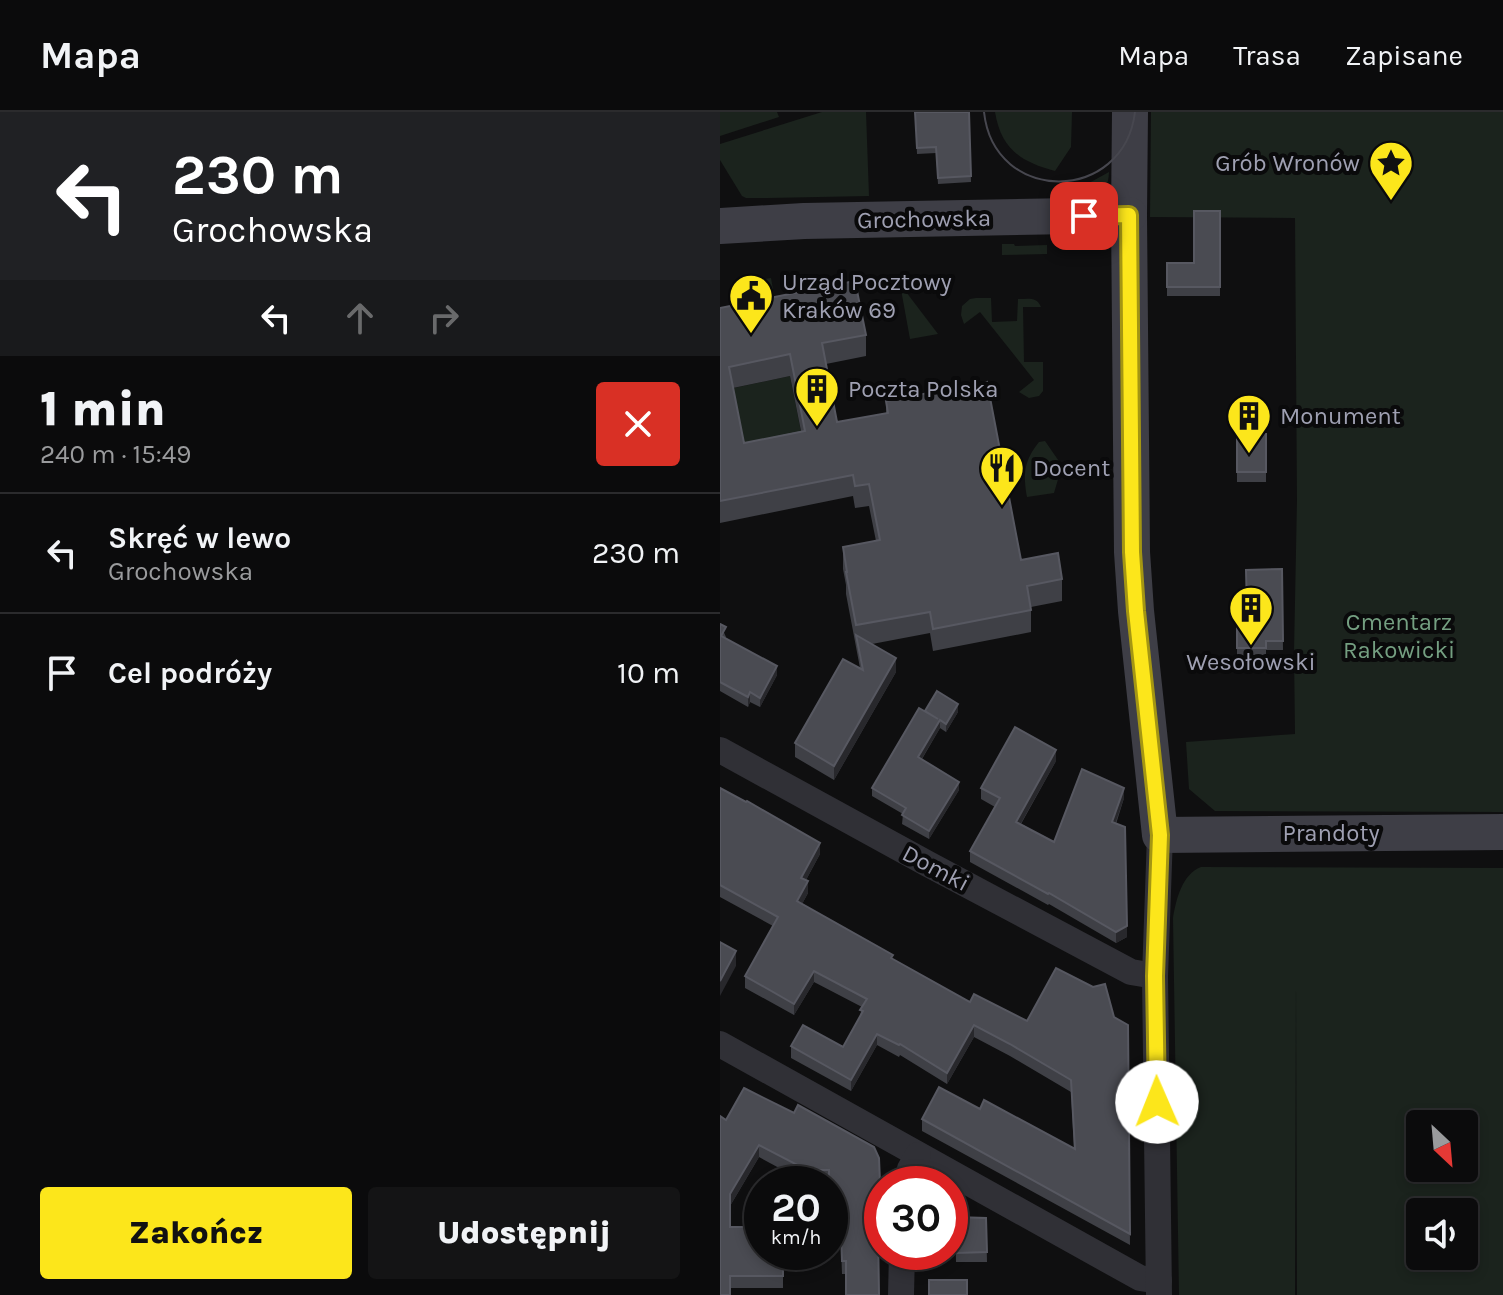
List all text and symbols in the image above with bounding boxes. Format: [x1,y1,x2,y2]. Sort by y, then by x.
text: Mapa [40,33,141,78]
text: Mapa [1118,39,1189,72]
text: Trasa [1233,39,1301,72]
text: Zapisane [1345,39,1463,72]
place icon: Grób Wronów [1367,139,1415,202]
text: 230 m [172,142,343,207]
icon: left [40,144,144,248]
place label: Grób Wronów [1215,149,1360,177]
pin [1050,182,1118,250]
icon: arrive [1062,194,1106,238]
street label: Grochowska [857,204,991,234]
text: Grochowska [172,209,373,251]
place label: Urząd Pocztowy Kraków 69 [782,268,952,324]
public building icon: Urząd Pocztowy Kraków 69 [727,272,775,335]
icon: left [254,296,298,340]
icon: ahead [338,296,382,340]
icon: right [422,296,466,340]
building icon: Poczta Polska [793,365,841,428]
place label: Poczta Polska [848,375,999,403]
text: 1 min [40,381,166,437]
button: close [596,382,680,466]
building icon: Monument [1225,392,1273,455]
place label: Monument [1280,402,1401,430]
text: 240 m · 15:49 [40,439,191,470]
restaurant icon: Docent [978,444,1026,507]
place label: Docent [1033,454,1110,482]
text: Skręć w lewo [108,520,291,556]
icon: left [40,531,84,575]
text: 230 m [592,535,680,571]
text: Grochowska [108,556,253,587]
building icon: Wesołowski [1227,584,1275,647]
park label: Cmentarz Rakowicki [1343,608,1455,664]
place label: Wesołowski [1186,648,1316,676]
icon: arrive [40,651,84,695]
text: Cel podróży [108,655,272,691]
text: 10 m [617,655,680,691]
street label: Prandoty [1282,819,1380,847]
street label: Domki [898,839,974,897]
position arrow [1115,1060,1199,1144]
north arrow [1406,1110,1478,1182]
map controls [1406,1110,1478,1270]
speed limit sign: 30 [864,1166,968,1270]
text: 20 [771,1184,821,1231]
button: Zakończ [40,1187,352,1279]
button: Udostępnij [368,1187,680,1279]
button: sound [1406,1198,1478,1270]
text: km/h [771,1226,821,1249]

